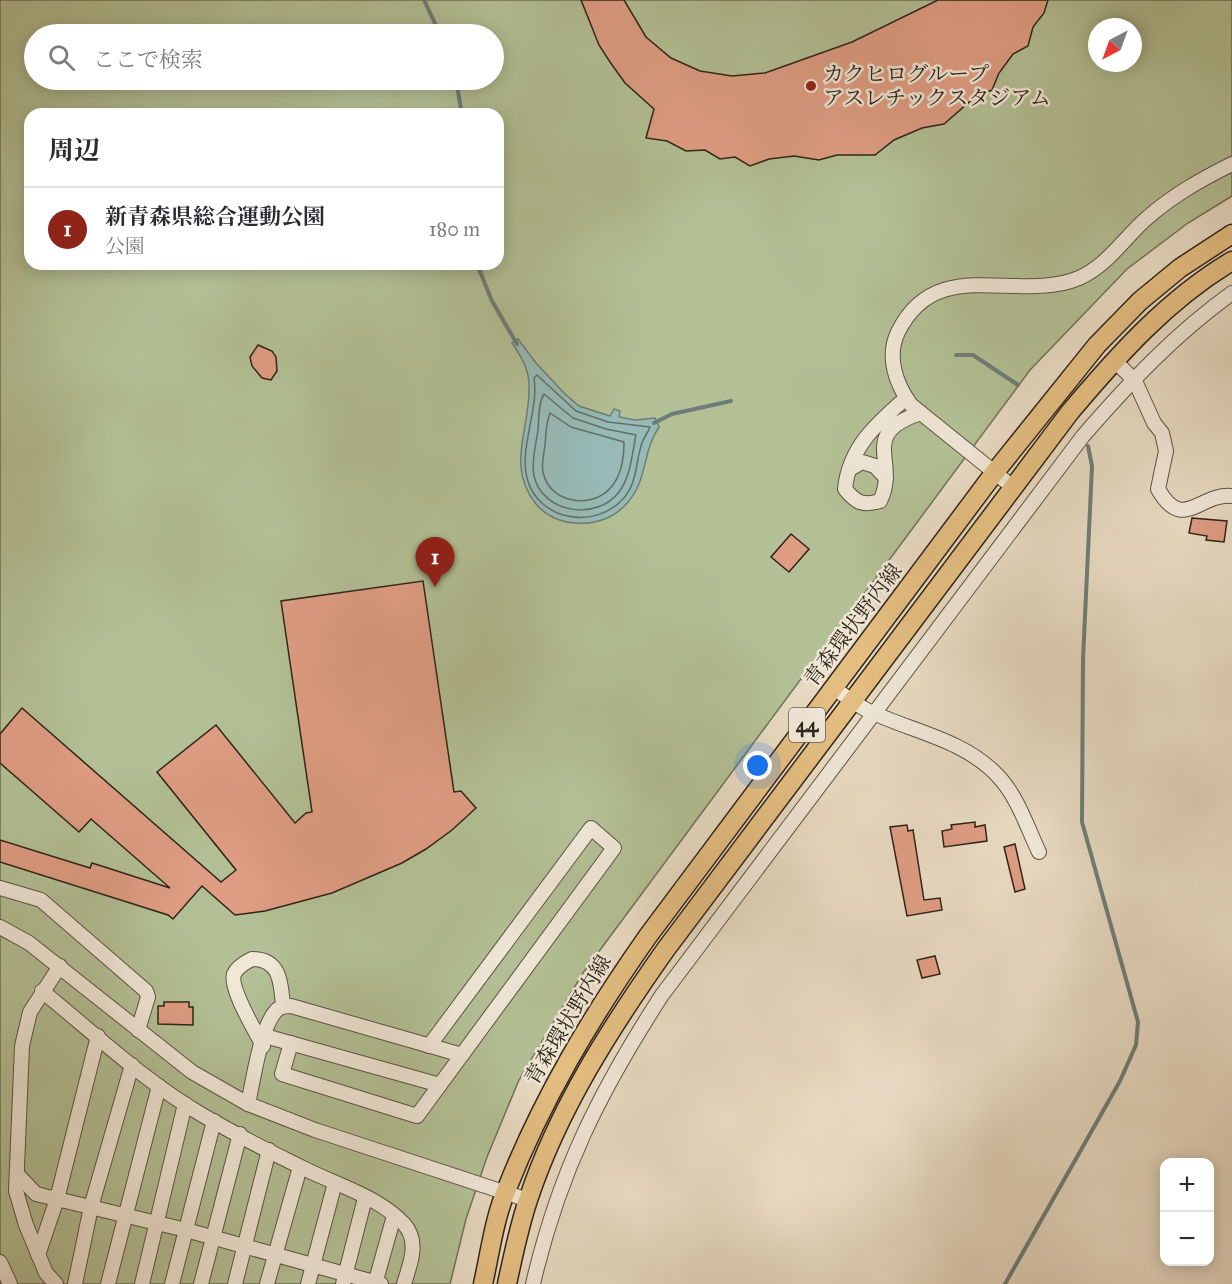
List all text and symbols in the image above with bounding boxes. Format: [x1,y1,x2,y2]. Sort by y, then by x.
north arrow [1088,18,1142,72]
search box [24,24,504,90]
icon: search [45,41,78,74]
text: ここで検索 [93,46,203,73]
place label: カクヒログループ アスレチックスタジアム [823,61,1051,111]
marker: カクヒログループ アスレチックスタジアム [804,79,818,93]
text: 周辺 [48,134,100,166]
text: 新青森県総合運動公園 [105,203,325,230]
text: 1 [64,217,71,241]
text: 180 m [429,217,480,241]
text: 公園 [105,234,145,258]
pin: 1 [416,538,454,587]
street label: 青森環状野内線 [798,558,908,692]
road number: 44 [789,708,825,742]
your location [743,751,772,780]
street label: 青森環状野内線 [519,950,617,1090]
map controls [1160,1158,1214,1266]
button: + [1160,1158,1214,1212]
button: − [1160,1212,1214,1266]

